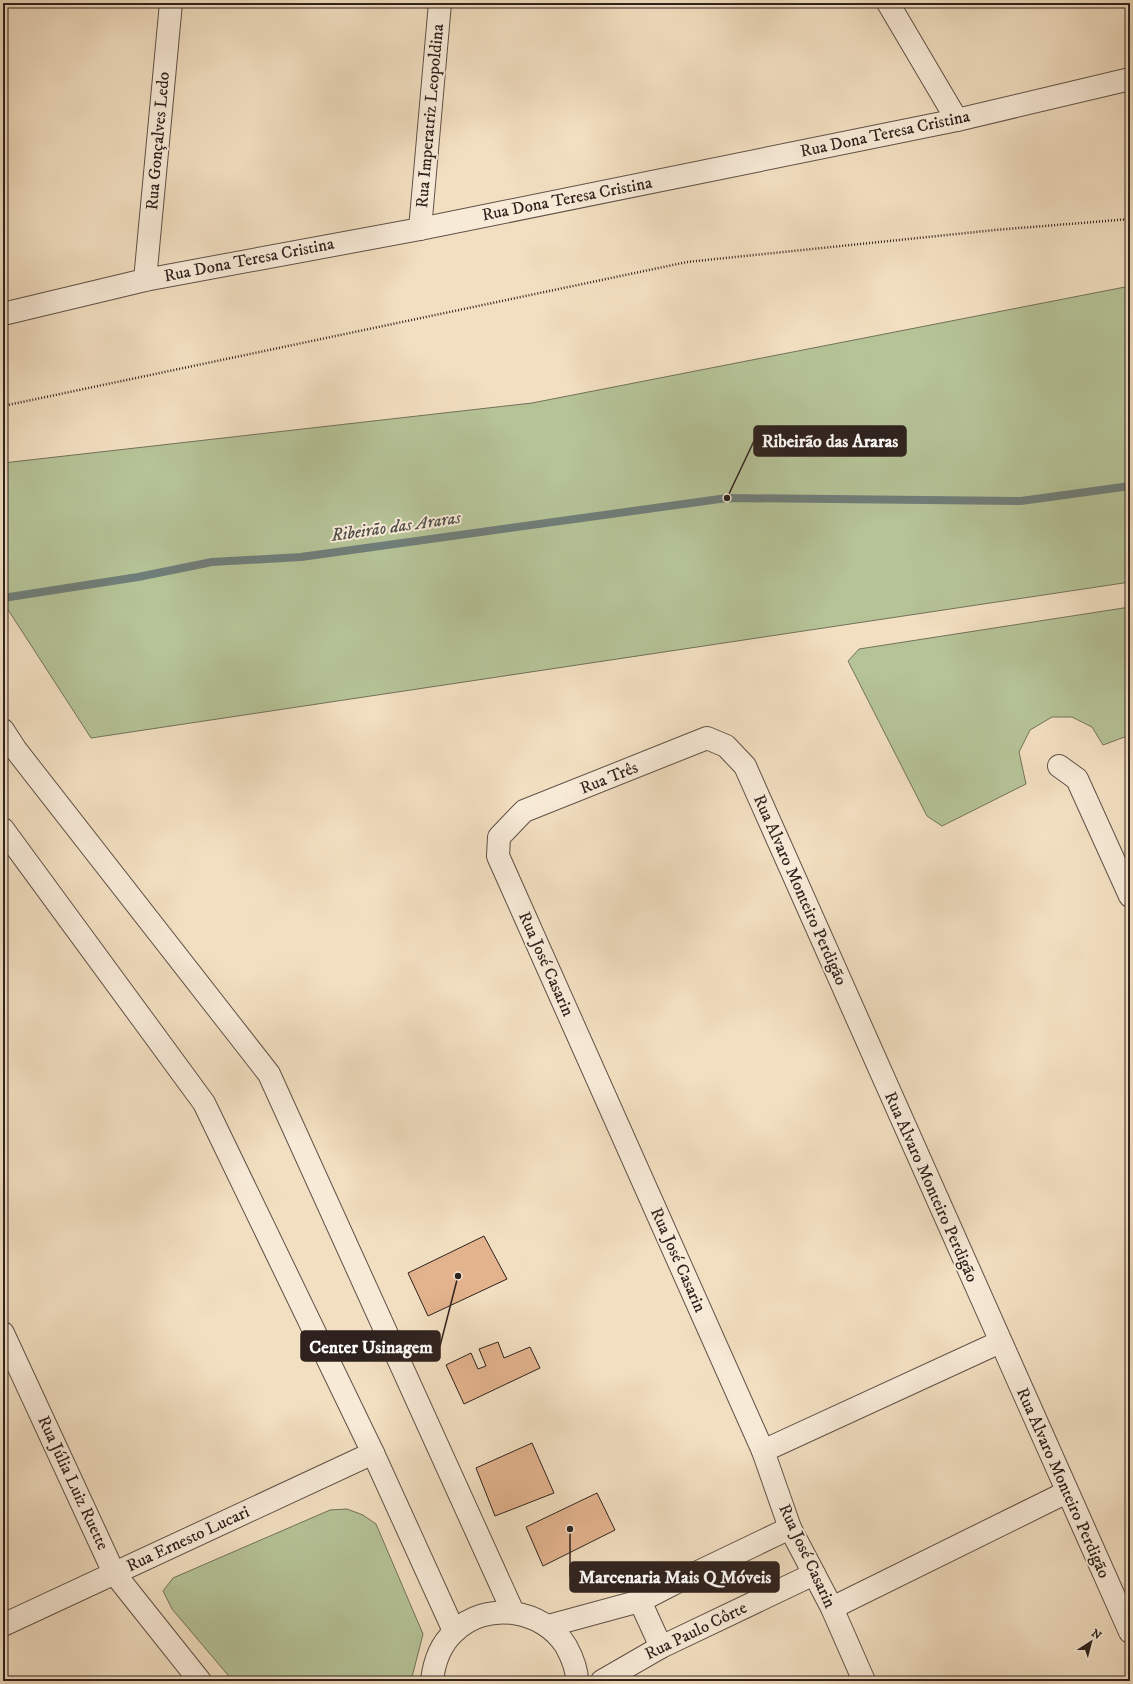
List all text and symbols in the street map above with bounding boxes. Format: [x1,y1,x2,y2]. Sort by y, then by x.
street label: Rua Imperatriz Leopoldina [411,22,449,209]
street label: Rua Gonçalves Ledo [141,71,175,211]
street label: Rua Dona Teresa Cristina [798,105,973,163]
street label: Rua Dona Teresa Cristina [480,172,655,226]
street label: Rua Dona Teresa Cristina [162,233,337,287]
callout: Ribeirão das Araras [754,426,906,456]
text: Ribeirão das Araras [762,431,898,453]
water label: Ribeirão das Araras [329,507,463,547]
street label: Rua Três [577,756,641,800]
street label: Rua Alvaro Monteiro Perdigão [748,791,852,989]
street label: Rua José Casarin [513,908,579,1020]
street label: Rua Alvaro Monteiro Perdigão [879,1088,983,1286]
street label: Rua José Casarin [645,1204,711,1316]
callout: Center Usinagem [301,1331,440,1361]
text: Center Usinagem [309,1337,433,1359]
street label: Rua Alvaro Monteiro Perdigão [1011,1384,1115,1582]
street label: Rua Júlia Luiz Ruette [32,1412,114,1554]
street label: Rua José Casarin [773,1500,841,1612]
street label: Rua Ernesto Lucari [123,1501,253,1577]
callout: Marcenaria Mais Q Móveis [570,1562,779,1592]
text: Marcenaria Mais Q Móveis [579,1567,771,1589]
street label: Rua Paulo Côrte [641,1597,751,1665]
north arrow [1071,1622,1111,1662]
text: N [1089,1626,1104,1643]

